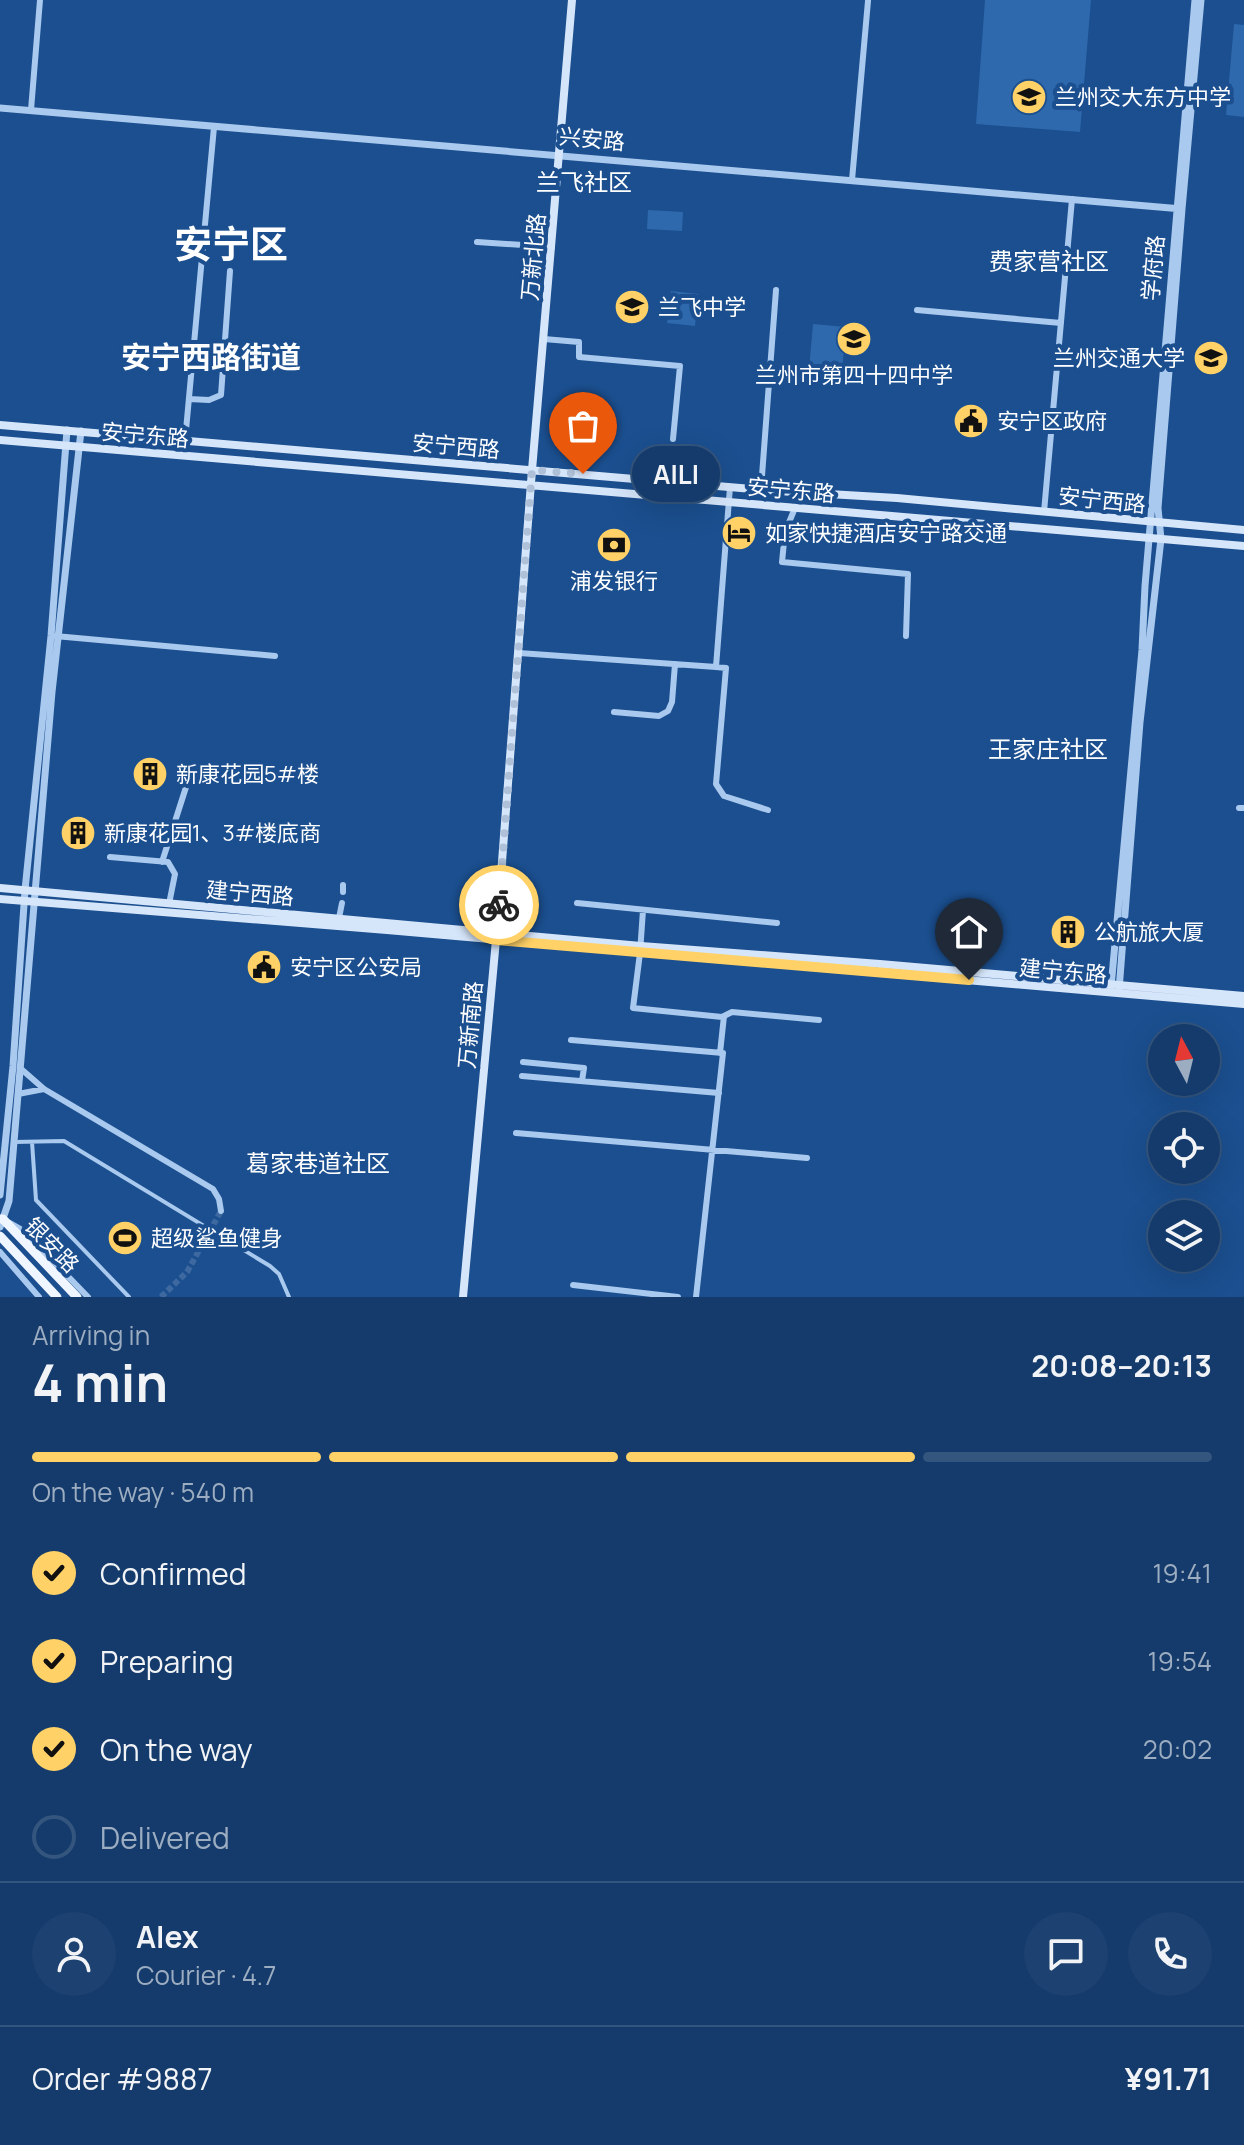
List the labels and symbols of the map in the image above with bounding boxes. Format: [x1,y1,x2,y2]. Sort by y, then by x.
school or university icon: 兰州交大东方中学 [1010,78,1048,116]
place label: 兰州交大东方中学 [1055,82,1231,112]
street label: 兴安路 [558,121,626,157]
district label: 兰飞社区 [536,165,632,198]
street label: 万新北路 [514,212,552,302]
district label: 安宁区 [174,217,288,269]
street label: 学府路 [1135,234,1171,302]
district label: 费家营社区 [989,244,1109,277]
school or university icon: 兰飞中学 [613,288,651,326]
place label: 兰飞中学 [658,292,746,322]
school or university icon: 兰州市第四十四中学 [835,320,873,358]
district label: 安宁西路街道 [121,336,301,377]
school or university icon: 兰州交通大学 [1192,339,1230,377]
place label: 兰州交通大学 [1053,343,1185,373]
place label: 兰州市第四十四中学 [755,360,953,390]
pin [549,392,617,474]
public building icon: 安宁区政府 [952,402,990,440]
place label: 安宁区政府 [997,406,1107,436]
street label: 安宁东路 [100,416,190,454]
street label: 安宁西路 [411,427,501,465]
callout: AILI [631,446,719,502]
street label: 安宁东路 [746,471,836,509]
street label: 安宁西路 [1057,480,1147,520]
hotel icon: 如家快捷酒店安宁路交通 [720,514,758,552]
place label: 如家快捷酒店安宁路交通 [765,518,1007,548]
bank icon: 浦发银行 [595,526,633,564]
place label: 浦发银行 [570,566,658,596]
district label: 王家庄社区 [988,732,1108,765]
building icon: 新康花园5#楼 [131,755,169,793]
place label: 新康花园5#楼 [176,759,319,789]
building icon: 新康花园1、3#楼底商 [59,814,97,852]
place label: 新康花园1、3#楼底商 [104,818,321,848]
courier [459,865,539,945]
street label: 建宁西路 [205,874,295,912]
pin [935,898,1003,980]
building icon: 公航旅大厦 [1049,913,1087,951]
place label: 公航旅大厦 [1094,917,1204,947]
public building icon: 安宁区公安局 [245,948,283,986]
place label: 安宁区公安局 [290,952,422,982]
street label: 建宁东路 [1018,952,1108,990]
street label: 万新南路 [451,980,489,1070]
north arrow [1148,1024,1220,1096]
district label: 葛家巷道社区 [246,1146,390,1179]
street label: 银安路 [18,1211,86,1279]
sports icon: 超级鲨鱼健身 [106,1219,144,1257]
place label: 超级鲨鱼健身 [151,1223,283,1253]

